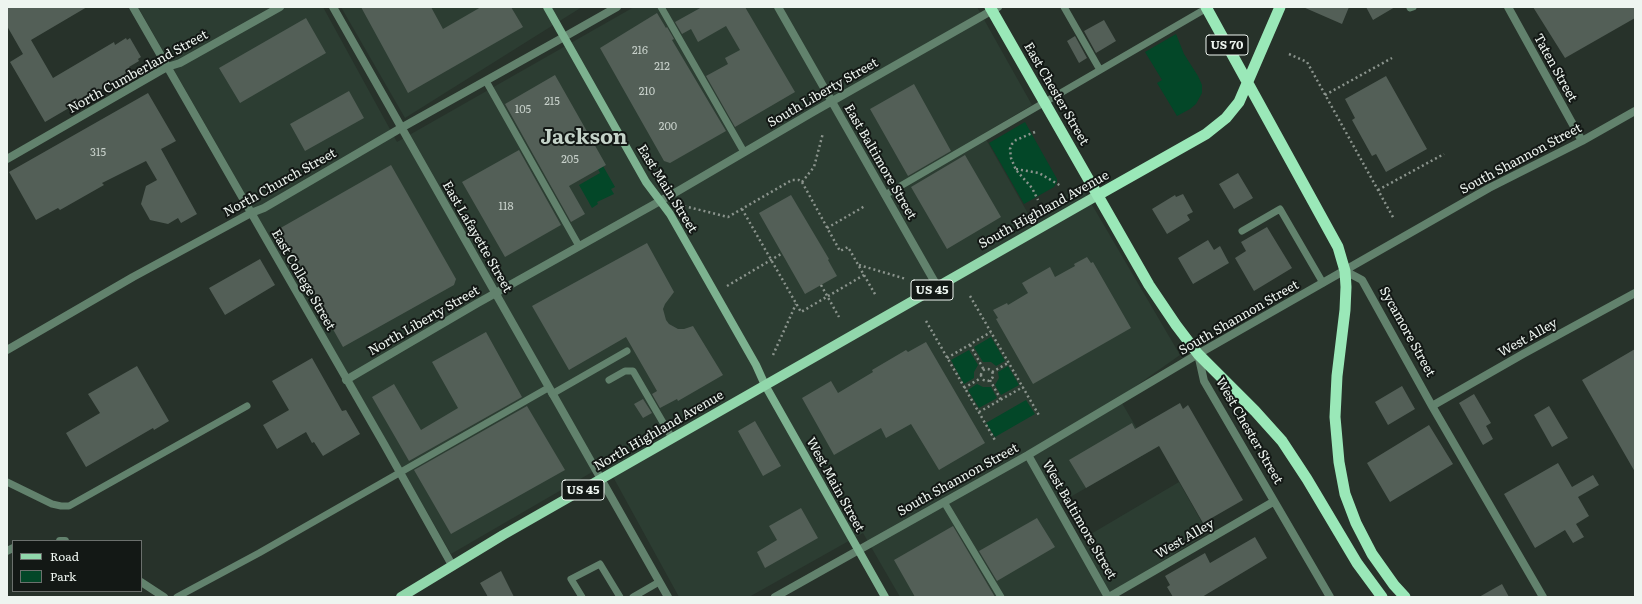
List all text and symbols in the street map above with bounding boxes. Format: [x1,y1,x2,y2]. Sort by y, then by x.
street label: North Cumberland Street [65,27,211,117]
street label: Taten Street [1530,31,1580,105]
road number: US 70 [1206,35,1248,55]
street label: East Chester Street [1020,40,1092,148]
house number: 216 [632,44,648,58]
street label: South Liberty Street [765,55,881,131]
house number: 212 [654,60,670,74]
house number: 210 [639,85,655,99]
house number: 215 [544,95,560,109]
street label: East Baltimore Street [841,101,919,223]
house number: 105 [515,103,531,117]
house number: 200 [659,120,677,134]
street label: South Shannon Street [1457,120,1585,198]
district label: Jackson [541,125,627,151]
street label: East Main Street [634,142,700,236]
street label: North Church Street [221,145,339,221]
house number: 315 [90,146,106,160]
house number: 205 [561,153,579,167]
street label: South Highland Avenue [976,168,1112,252]
street label: East Lafayette Street [439,179,515,295]
house number: 118 [498,200,514,214]
street label: East College Street [268,227,338,333]
street label: South Shannon Street [1176,277,1302,359]
road number: US 45 [911,280,953,300]
street label: North Liberty Street [366,283,482,359]
street label: Sycamore Street [1376,284,1438,380]
street label: West Alley [1496,315,1560,361]
street label: West Chester Street [1212,375,1286,487]
street label: North Highland Avenue [591,387,727,475]
street label: West Main Street [803,435,867,535]
street label: South Shannon Street [895,440,1021,520]
street label: West Baltimore Street [1038,458,1120,582]
road number: US 45 [562,480,604,500]
street label: West Alley [1153,516,1217,562]
legend [12,540,142,592]
text: Road [50,547,79,565]
text: Park [50,567,76,585]

